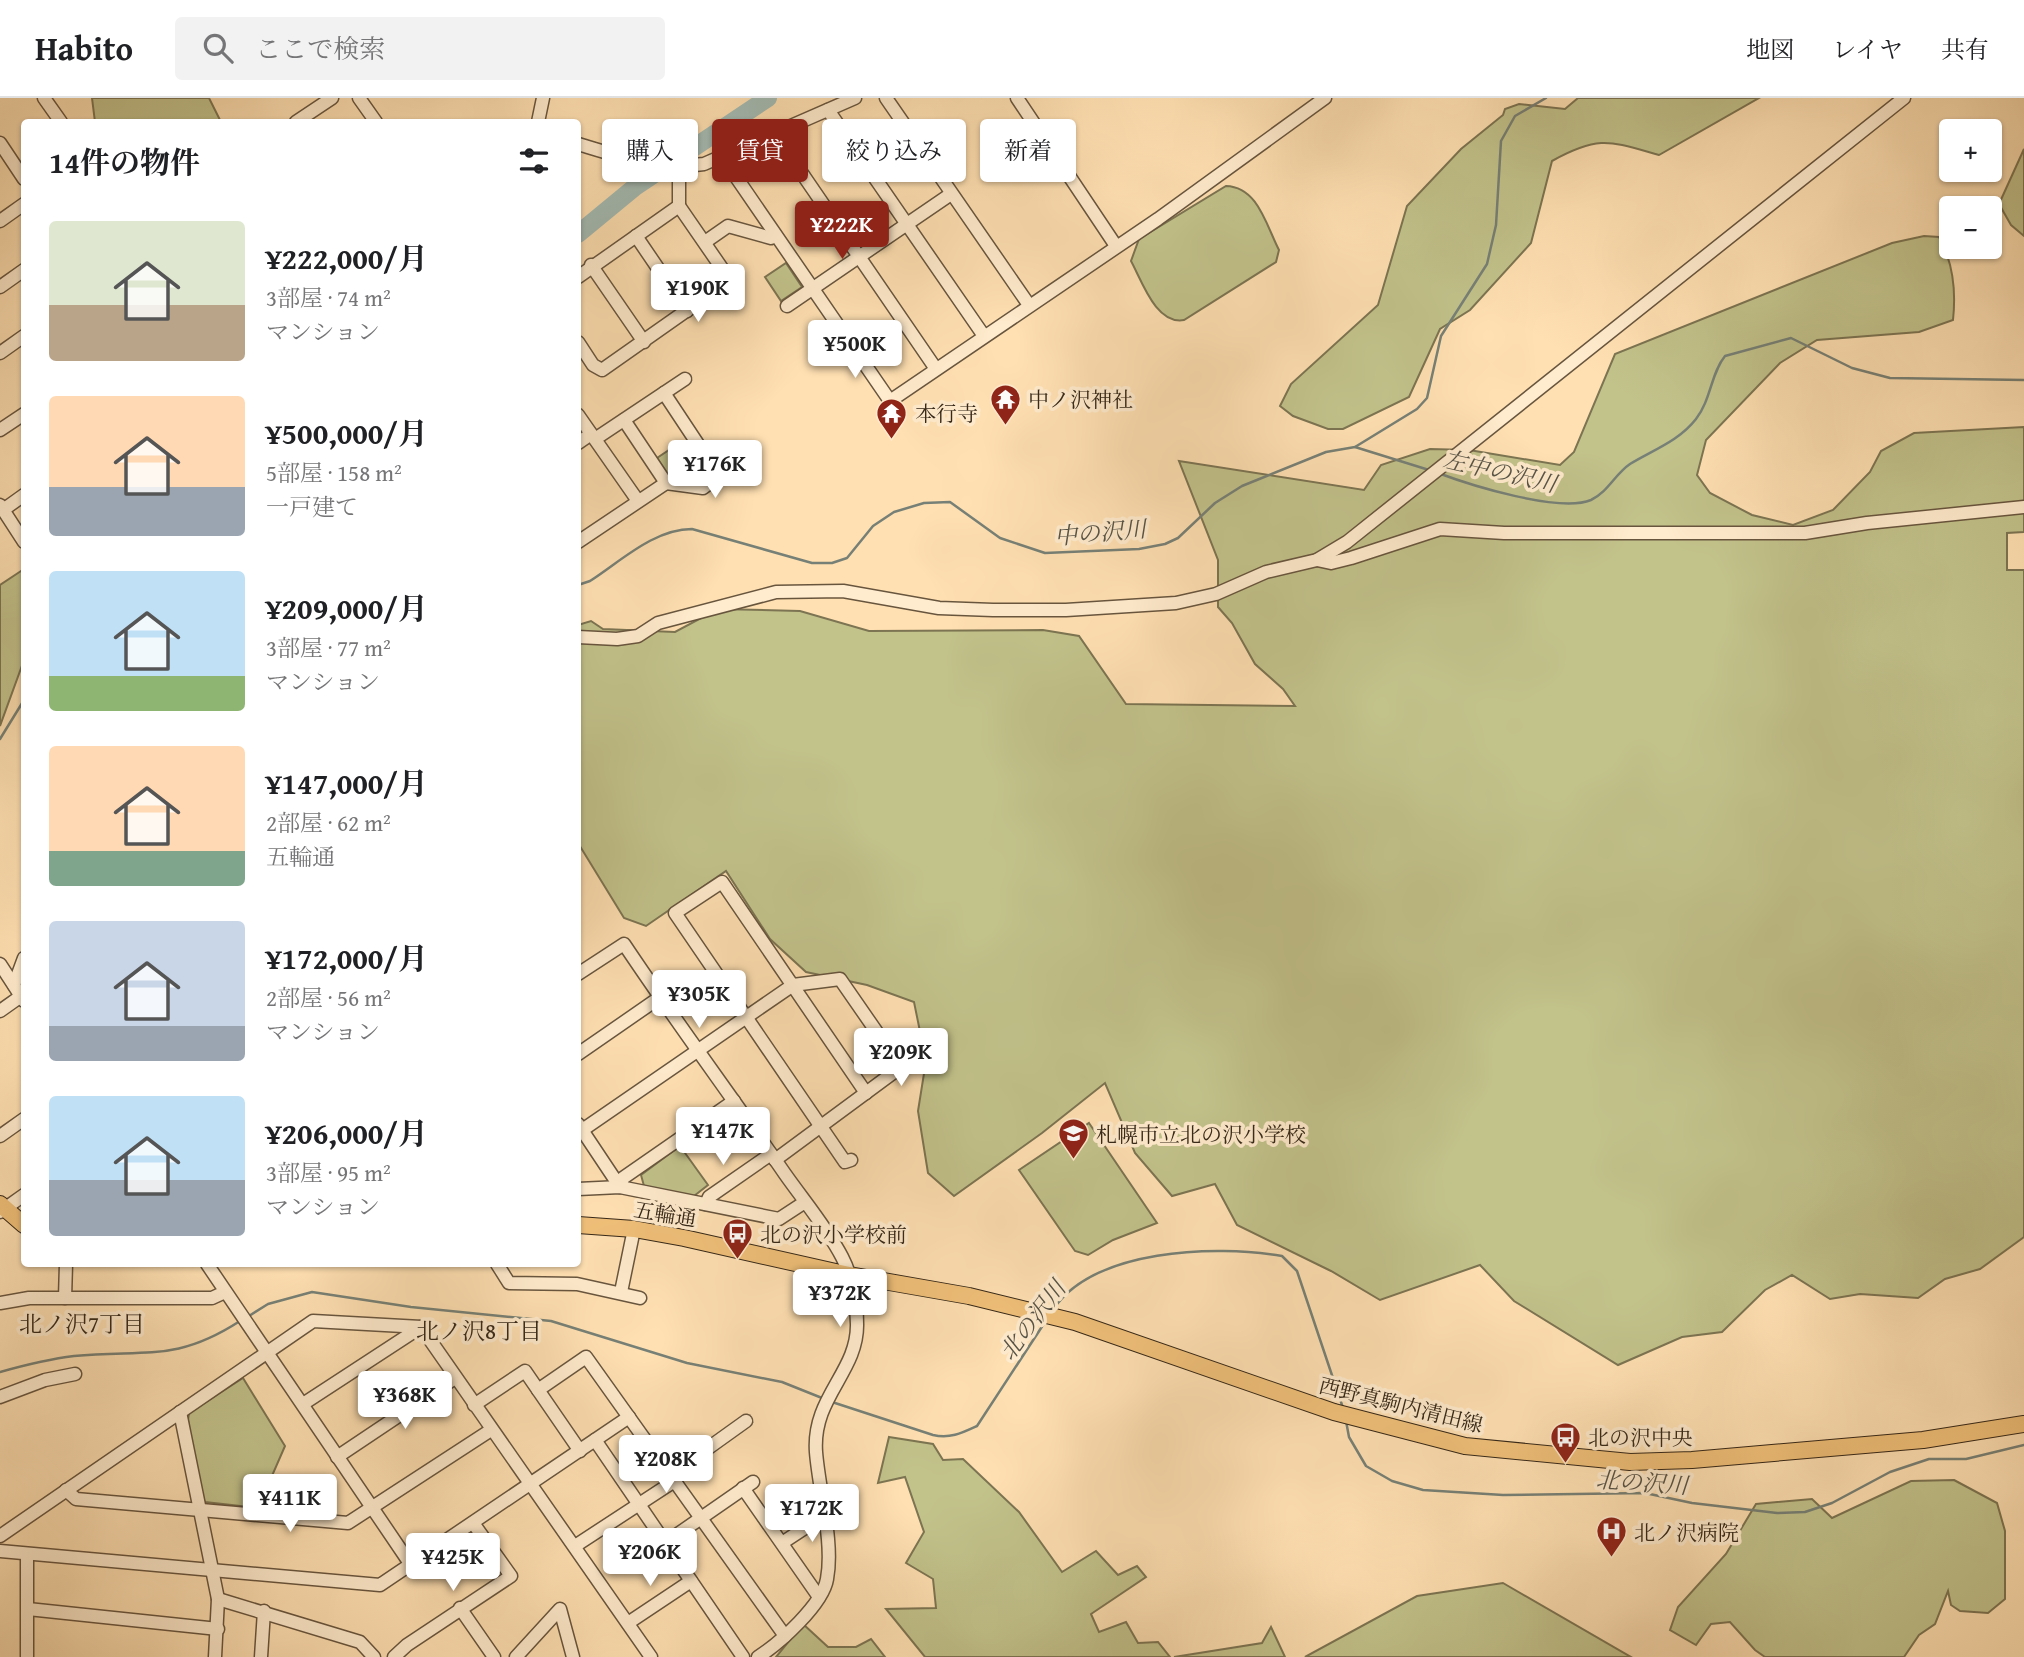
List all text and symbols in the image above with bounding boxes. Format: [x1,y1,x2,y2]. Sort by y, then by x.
search box [175,17,665,80]
text: Habito [35,24,133,72]
icon: search [199,29,237,67]
text: ここで検索 [255,29,385,68]
text: 地図 [1746,32,1794,67]
text: レイヤ [1832,32,1903,67]
text: 共有 [1941,32,1989,67]
chip: 購入 [602,119,698,182]
chip: 賃貸 [712,119,808,182]
chip: 絞り込み [822,119,966,182]
chip: 新着 [980,119,1076,182]
map controls [1939,119,2002,259]
button: + [1939,119,2002,182]
text: 14件の物件 [49,140,200,184]
icon: filters [515,142,553,180]
button: − [1939,196,2002,259]
pin: ¥222K [793,202,891,261]
text: ¥222K [811,207,873,240]
text: ¥222,000/月 [266,236,428,280]
icon: home [105,249,189,333]
pin: ¥190K [649,264,747,324]
text: ¥190K [667,270,729,303]
text: 3部屋 · 74 m² [266,281,391,314]
text: マンション [266,315,380,348]
pin: ¥500K [806,320,904,380]
text: ¥500K [824,326,886,359]
temple icon: 中ノ沢神社 [988,382,1022,426]
place label: 中ノ沢神社 [1028,384,1133,415]
temple icon: 本行寺 [875,396,909,440]
place label: 本行寺 [915,398,978,429]
text: ¥500,000/月 [266,411,428,455]
icon: home [105,424,189,508]
pin: ¥176K [666,440,764,500]
water label: 左中の沢川 [1440,442,1563,501]
text: ¥176K [684,446,746,479]
text: 5部屋 · 158 m² [266,456,402,489]
text: 一戸建て [266,490,358,523]
water label: 中の沢川 [1053,511,1150,552]
text: ¥209,000/月 [266,586,428,630]
icon: home [105,599,189,683]
text: 3部屋 · 77 m² [266,631,391,664]
text: マンション [266,665,380,698]
text: ¥147,000/月 [266,761,428,805]
icon: home [105,774,189,858]
text: 2部屋 · 62 m² [266,806,391,839]
text: 五輪通 [266,840,335,873]
text: ¥172,000/月 [266,936,428,980]
icon: home [105,949,189,1033]
pin: ¥305K [650,970,748,1030]
text: ¥305K [668,976,730,1009]
text: 2部屋 · 56 m² [266,981,391,1014]
text: マンション [266,1015,380,1048]
pin: ¥209K [852,1028,950,1088]
text: ¥209K [870,1034,932,1067]
pin: ¥147K [674,1108,772,1167]
text: ¥206,000/月 [266,1111,428,1155]
text: ¥147K [692,1113,754,1146]
school or university icon: 札幌市立北の沢小学校 [1056,1117,1090,1161]
place label: 札幌市立北の沢小学校 [1096,1119,1306,1150]
icon: home [105,1124,189,1208]
text: 3部屋 · 95 m² [266,1156,391,1189]
text: マンション [266,1190,380,1223]
street label: 五輪通 [631,1194,699,1234]
bus stop icon: 北の沢小学校前 [720,1217,754,1261]
place label: 北の沢小学校前 [760,1219,907,1250]
pin: ¥372K [791,1270,889,1329]
water label: 北の沢川 [991,1271,1075,1367]
text: ¥372K [809,1275,871,1308]
district label: 北ノ沢7丁目 [19,1307,145,1340]
district label: 北ノ沢8丁目 [416,1314,542,1347]
street label: 西野真駒内清田線 [1316,1370,1486,1440]
pin: ¥368K [356,1372,454,1431]
text: ¥368K [374,1377,436,1410]
bus stop icon: 北の沢中央 [1548,1420,1582,1464]
place label: 北の沢中央 [1588,1422,1693,1453]
pin: ¥208K [617,1436,715,1495]
text: ¥208K [635,1441,697,1474]
water label: 北の沢川 [1595,1462,1692,1502]
pin: ¥411K [241,1474,339,1534]
text: ¥411K [259,1480,321,1513]
pin: ¥172K [763,1484,861,1544]
text: ¥172K [781,1490,843,1523]
hospital icon: 北ノ沢病院 [1594,1515,1628,1559]
place label: 北ノ沢病院 [1634,1517,1739,1548]
pin: ¥206K [601,1528,699,1588]
pin: ¥425K [404,1534,502,1593]
text: ¥206K [619,1534,681,1567]
text: ¥425K [422,1539,484,1572]

